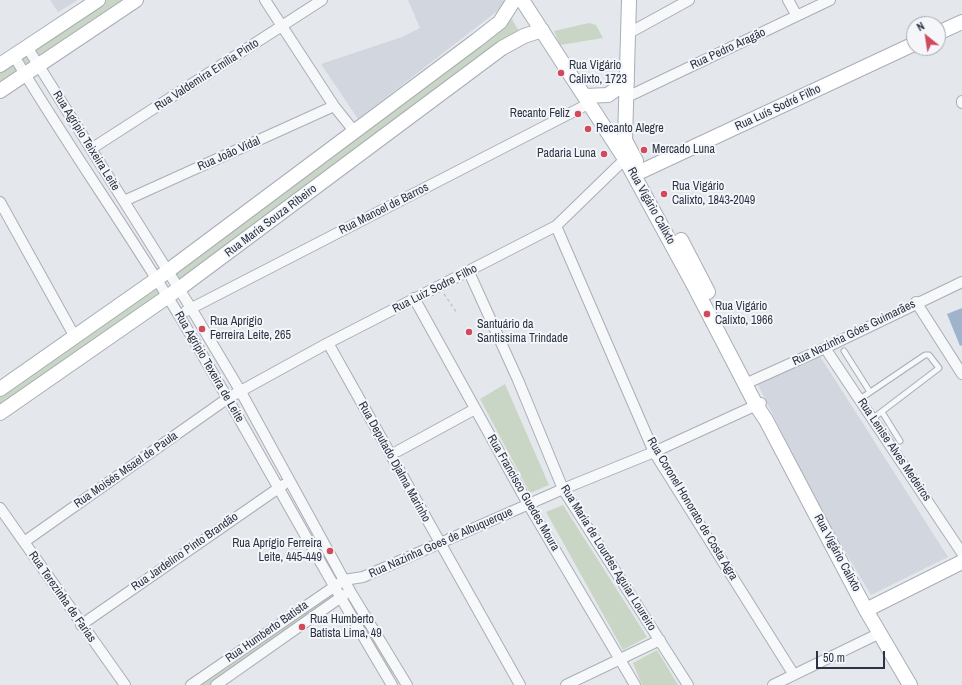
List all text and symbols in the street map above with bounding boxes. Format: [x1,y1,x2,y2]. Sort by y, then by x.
north arrow [906,16,946,56]
text: N [914,19,927,34]
street label: Rua Pedro Aragão [688,25,768,73]
street label: Rua Valdemira Emília Pinto [152,36,262,114]
place label: Rua Vigário Calixto, 1723 [569,59,627,87]
marker: Rua Vigário Calixto, 1723 [556,68,566,78]
street label: Rua Luís Sodré Filho [733,82,823,134]
street label: Rua Agrípio Teixeira Leite [49,88,123,194]
place label: Recanto Feliz [510,107,570,121]
marker: Recanto Feliz [573,109,583,119]
place label: Recanto Alegre [596,122,664,136]
marker: Recanto Alegre [583,124,593,134]
street label: Rua João Vidal [195,134,263,174]
place label: Mercado Luna [652,143,715,157]
marker: Mercado Luna [639,145,649,155]
place label: Padaria Luna [537,147,596,161]
marker: Padaria Luna [599,149,609,159]
street label: Rua Vigário Calixto [624,165,678,247]
street label: Rua Manoel de Barros [337,180,431,238]
place label: Rua Vigário Calixto, 1843-2049 [672,180,755,208]
street label: Rua Maria Souza Ribeiro [222,182,320,260]
marker: Rua Vigário Calixto, 1843-2049 [659,189,669,199]
street label: Rua Luiz Sodre Filho [390,261,480,317]
street label: Rua Nazinha Góes Guimarães [790,297,918,369]
place label: Rua Vigário Calixto, 1966 [715,300,773,328]
street label: Rua Agrípio Texeira de Leite [171,309,247,425]
marker: Rua Vigário Calixto, 1966 [702,309,712,319]
place label: Rua Aprígio Ferreira Leite, 265 [210,315,291,343]
place label: Santuário da Santissima Trindade [477,318,568,346]
marker: Rua Aprígio Ferreira Leite, 265 [197,324,207,334]
marker: Santuário da Santissima Trindade [464,327,474,337]
street label: Rua Lenise Alves Medeiros [854,396,934,504]
street label: Rua Deputado Djalma Marinho [355,399,433,525]
street label: Rua Moisés Msael de Paula [71,429,181,511]
street label: Rua Francisco Guedes Moura [484,432,562,554]
street label: Rua Coronel Honorato de Costa Agra [644,435,740,583]
street label: Rua Maria de Lourdes Aguiar Loureiro [557,483,659,633]
street label: Rua Nazinha Goes de Albuquerque [367,505,515,581]
street label: Rua Jardelino Pinto Brandão [129,510,241,594]
street label: Rua Vigário Calixto [811,512,863,594]
place label: Rua Aprígio Ferreira Leite, 445-449 [232,537,322,565]
marker: Rua Aprígio Ferreira Leite, 445-449 [325,546,335,556]
street label: Rua Terezinha de Farias [25,549,99,645]
street label: Rua Humberto Batista [223,598,311,666]
place label: Rua Humberto Batista Lima, 49 [310,613,382,641]
marker: Rua Humberto Batista Lima, 49 [297,622,307,632]
scale bar [818,643,887,669]
text: 50 m [823,650,845,666]

